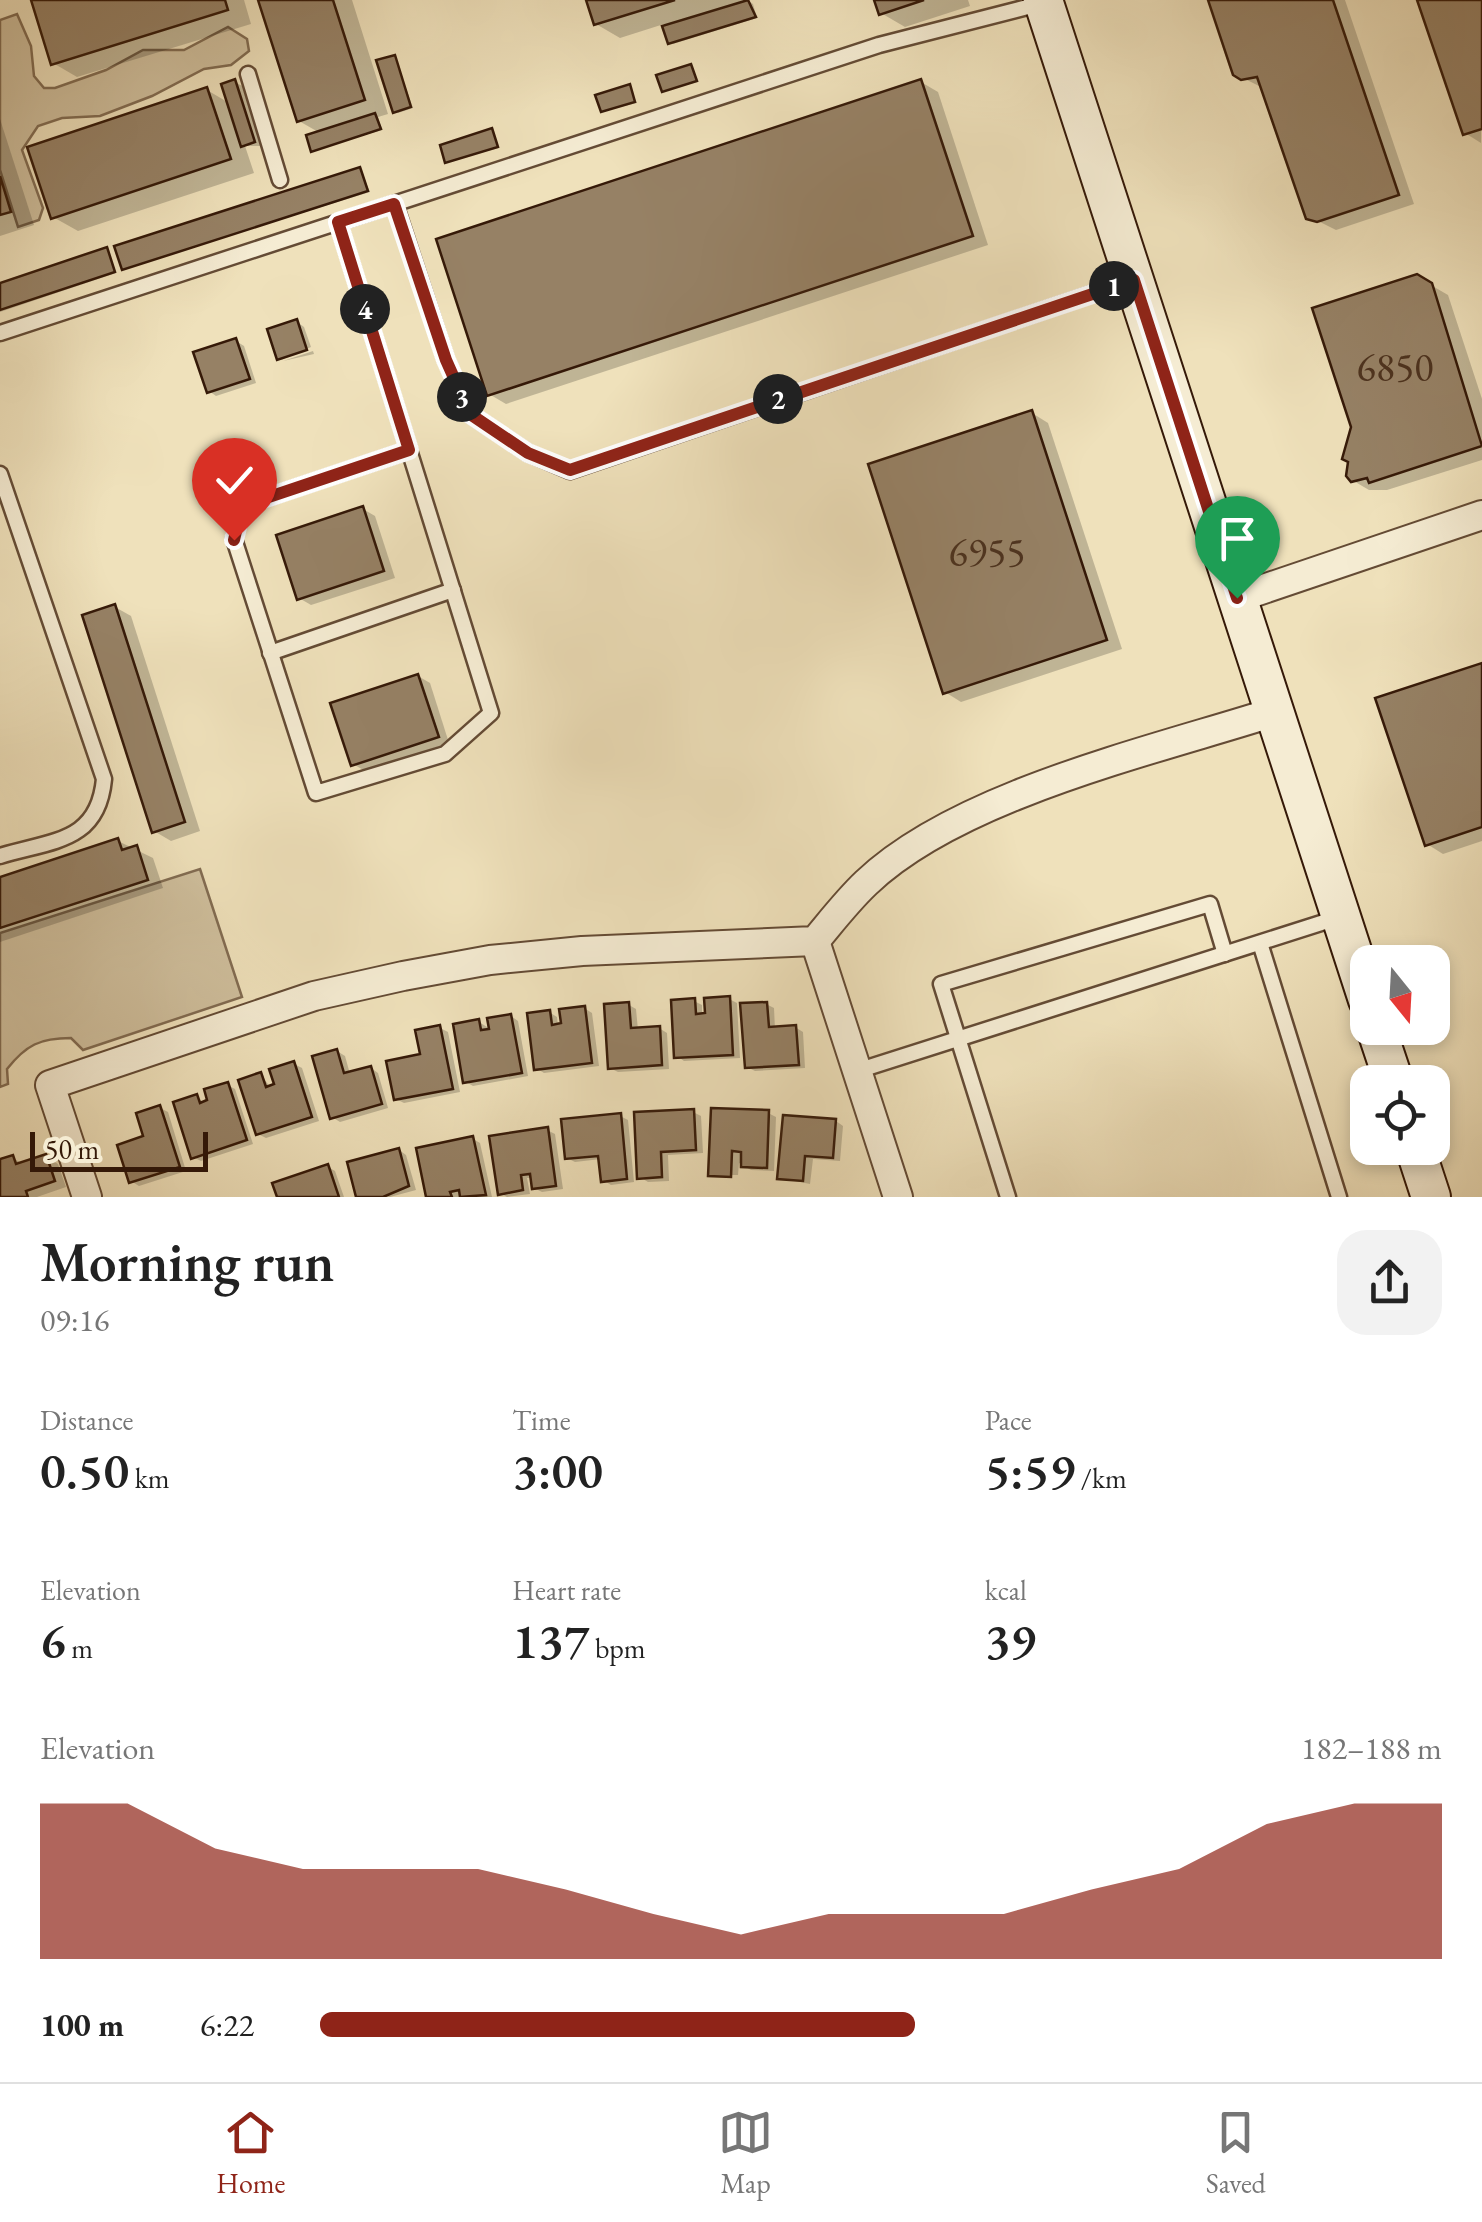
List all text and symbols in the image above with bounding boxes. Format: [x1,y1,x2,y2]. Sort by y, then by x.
pin: 1 [1089,261,1139,311]
text: 1 [1107,268,1121,304]
pin: 4 [340,284,390,334]
text: 4 [358,291,372,327]
house number: 6850 [1357,341,1433,393]
pin: 3 [437,372,487,422]
pin: 2 [753,374,803,424]
text: 3 [455,379,469,415]
text: 2 [771,381,785,417]
pin [192,438,277,541]
icon: check [207,453,262,508]
pin [1195,496,1280,599]
icon: arrive [1210,511,1265,566]
house number: 6955 [949,526,1025,578]
north arrow [1350,945,1450,1045]
map controls [1350,945,1450,1165]
button: locate [1350,1065,1450,1165]
scale bar [30,1127,208,1172]
text: 50 m [45,1131,99,1167]
text: Morning run [40,1226,334,1297]
button: share [1337,1230,1442,1335]
text: 09:16 [40,1299,109,1341]
text: Distance [40,1402,134,1438]
text: Time [512,1402,571,1438]
text: Pace [985,1402,1032,1438]
text: 0.50 [40,1438,129,1503]
text: 3:00 [512,1438,603,1503]
text: 5:59 [985,1438,1075,1503]
text: km [129,1460,170,1496]
text: /km [1075,1460,1127,1496]
text: Elevation [40,1572,141,1608]
text: Heart rate [512,1572,621,1608]
text: kcal [985,1572,1027,1608]
text: 6 [40,1608,66,1673]
text: 137 [512,1608,589,1673]
text: 39 [985,1608,1036,1673]
text: m [66,1630,93,1666]
text: bpm [589,1630,646,1666]
text: Elevation [40,1727,155,1769]
text: 182–188 m [1301,1727,1442,1769]
text: 100 m [40,2004,124,2046]
text: 6:22 [200,2004,254,2046]
tab: Home [216,2105,286,2201]
tab: Map [718,2105,773,2201]
tab: Saved [1206,2105,1266,2201]

